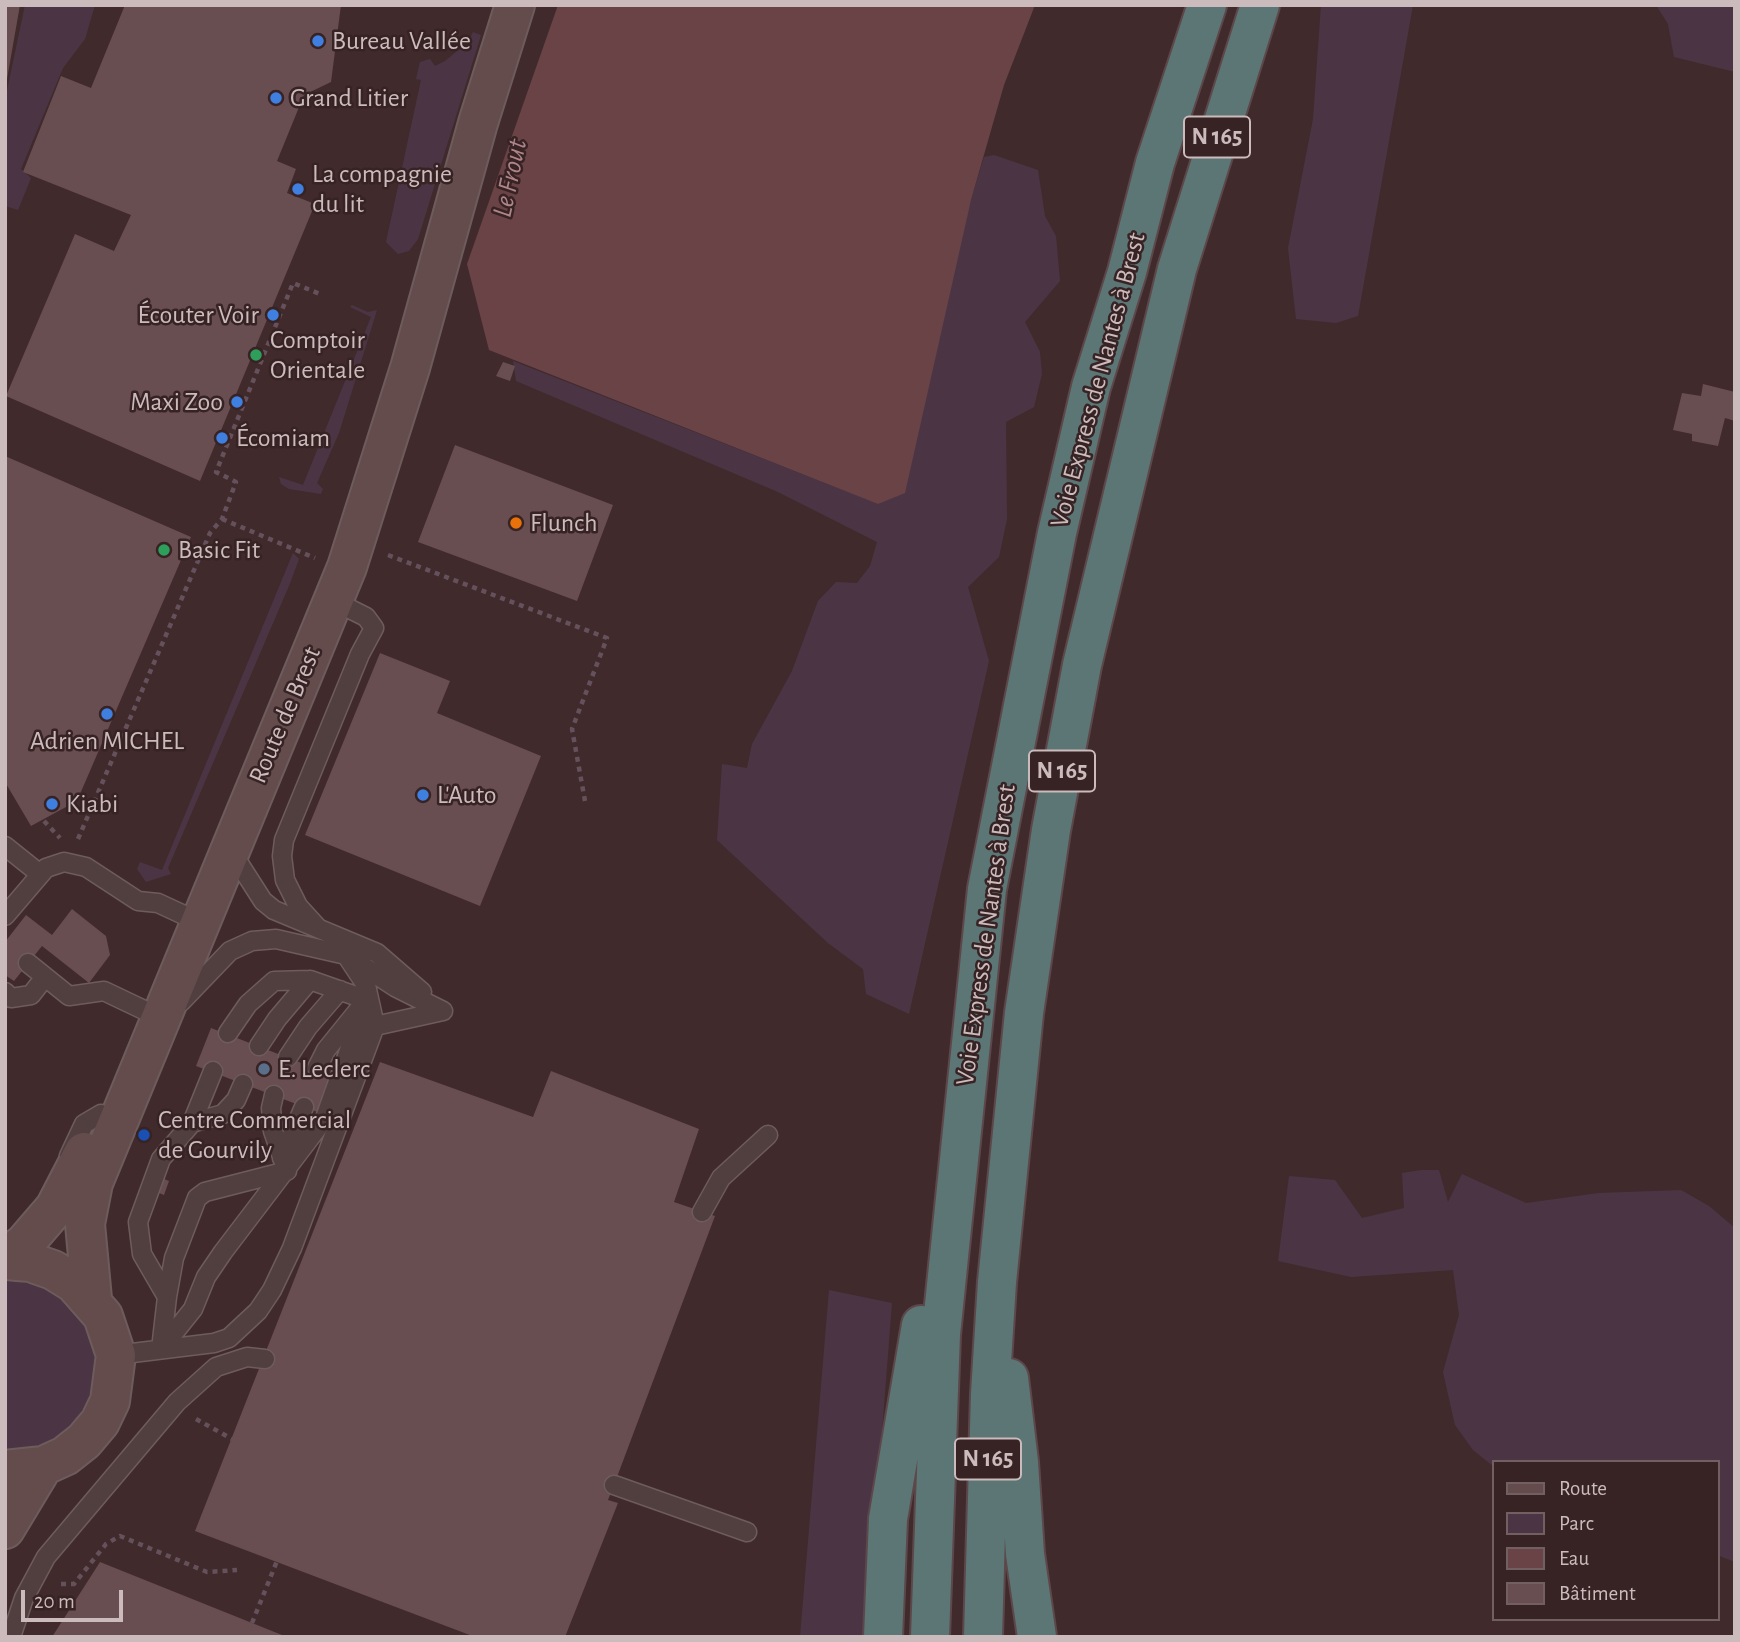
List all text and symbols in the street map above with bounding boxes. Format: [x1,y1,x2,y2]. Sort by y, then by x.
place label: Bureau Vallée [332,25,471,57]
marker: Bureau Vallée [310,33,326,49]
place label: Grand Litier [290,82,408,114]
marker: Grand Litier [268,90,284,106]
road number: N 165 [1184,117,1250,158]
water label: Le Frout [485,136,535,220]
place label: La compagnie du lit [312,158,452,220]
marker: La compagnie du lit [290,181,306,197]
street label: Voie Express de Nantes à Brest [1044,229,1152,531]
place label: Écouter Voir [138,299,259,331]
marker: Écouter Voir [265,307,281,323]
place label: Comptoir Orientale [270,324,365,386]
marker: Comptoir Orientale [248,347,264,363]
place label: Maxi Zoo [130,386,223,418]
marker: Maxi Zoo [229,394,245,410]
place label: Écomiam [236,422,330,454]
marker: Écomiam [214,430,230,446]
place label: Flunch [530,507,598,539]
marker: Flunch [508,515,524,531]
place label: Basic Fit [178,534,260,566]
marker: Basic Fit [156,542,172,558]
street label: Route de Brest [242,642,328,788]
marker: Adrien MICHEL [99,706,115,722]
place label: Adrien MICHEL [30,725,184,757]
road number: N 165 [1029,750,1095,792]
place label: L'Auto [437,779,497,811]
street label: Voie Express de Nantes à Brest [949,782,1023,1088]
marker: L'Auto [415,787,431,803]
place label: Kiabi [66,788,118,820]
marker: Kiabi [44,796,60,812]
place label: E. Leclerc [278,1053,370,1085]
marker: E. Leclerc [256,1061,272,1077]
place label: Centre Commercial de Gourvily [158,1104,351,1166]
marker: Centre Commercial de Gourvily [136,1127,152,1143]
road number: N 165 [955,1438,1021,1479]
legend [1492,1460,1719,1621]
text: Route [1559,1478,1607,1499]
text: Parc [1559,1513,1594,1534]
text: Eau [1559,1548,1589,1569]
scale bar [24,1576,126,1620]
text: Bâtiment [1559,1583,1636,1604]
text: 20 m [34,1591,75,1612]

